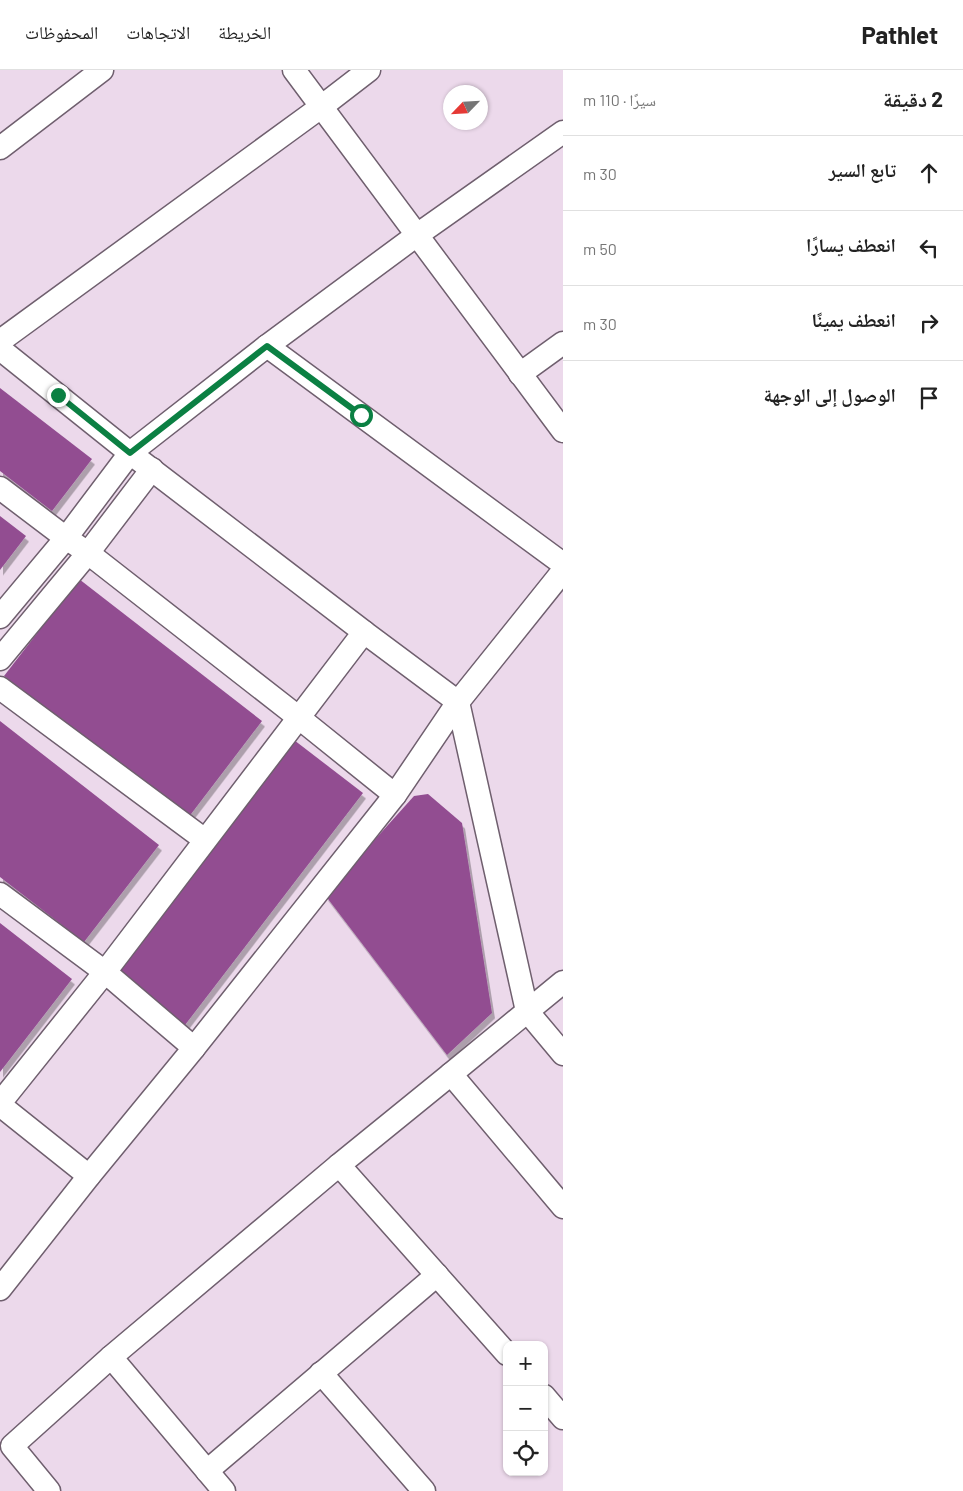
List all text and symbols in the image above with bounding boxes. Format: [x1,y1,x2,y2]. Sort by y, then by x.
text: Pathlet [861,20,938,49]
text: المحفوظات [25,21,98,43]
text: الاتجاهات [126,21,190,43]
text: الخريطة [218,21,271,43]
north arrow [443,85,488,130]
text: 2 دقيقة [883,86,943,111]
text: سيرًا · 110 m [583,90,656,109]
text: تابع السير [829,158,896,181]
icon: ahead [915,159,943,187]
text: 30 m [583,164,617,183]
text: انعطف يسارًا [806,233,896,256]
icon: left [915,234,943,262]
text: 50 m [583,239,617,258]
text: انعطف يمينًا [812,308,896,331]
icon: right [915,309,943,337]
text: 30 m [583,314,617,333]
text: الوصول إلى الوجهة [763,383,896,406]
route end [47,384,70,407]
icon: arrive [915,384,943,412]
route start [350,404,373,427]
map controls [503,1341,548,1476]
button: + [503,1341,548,1386]
button: − [503,1386,548,1431]
button: locate [503,1431,548,1476]

